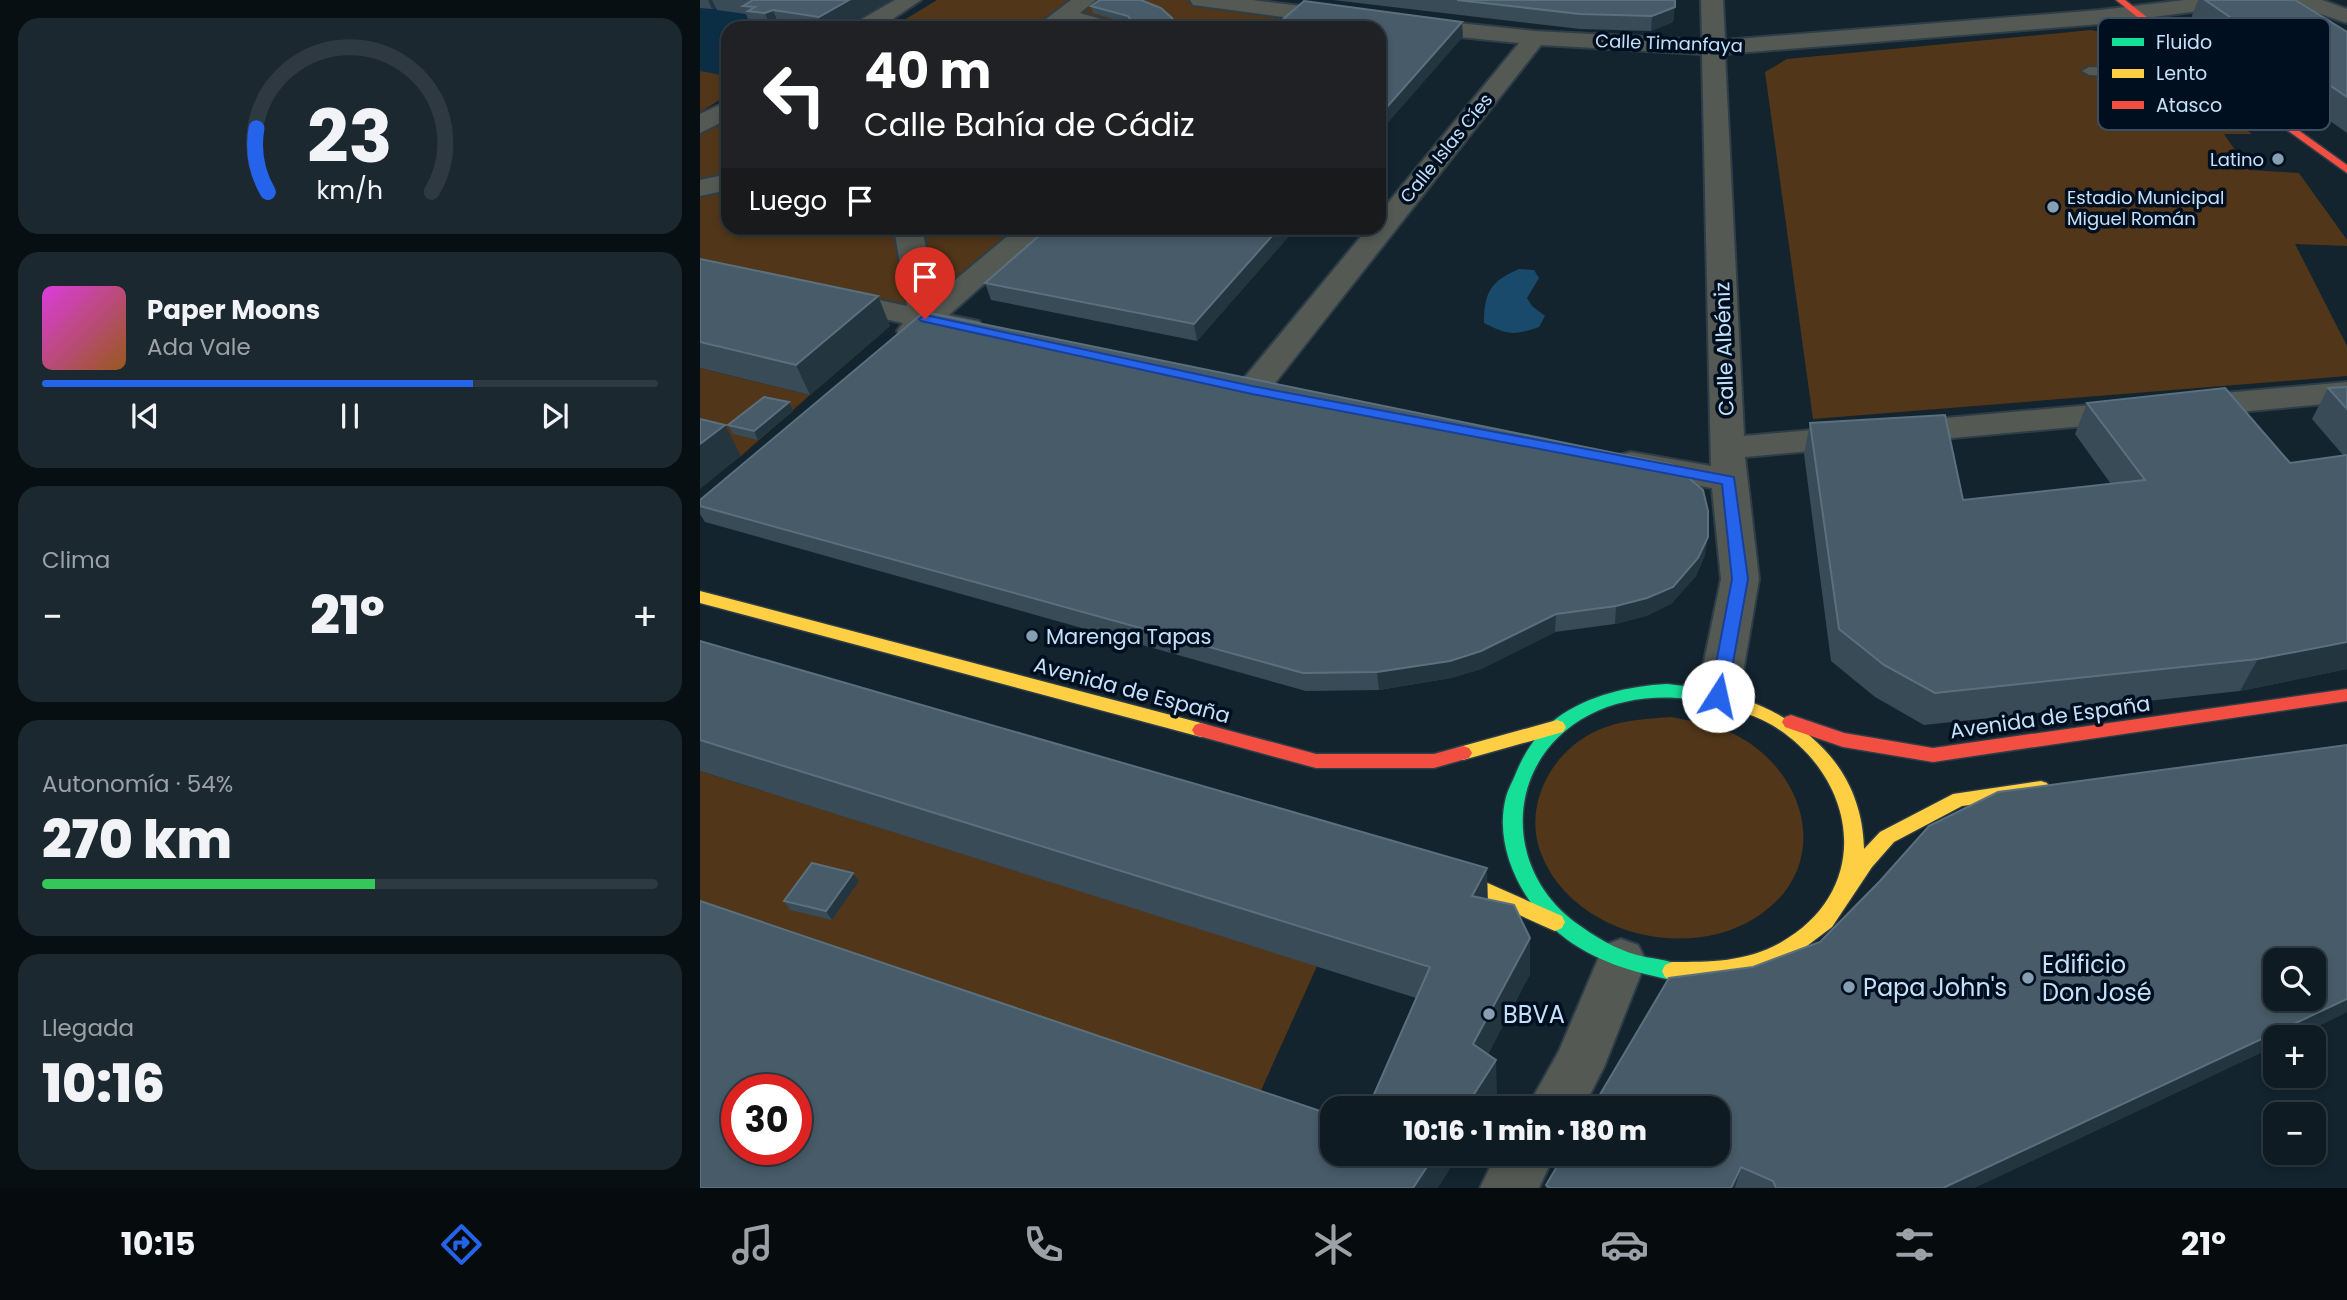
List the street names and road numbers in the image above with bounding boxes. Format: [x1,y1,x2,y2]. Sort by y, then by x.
street label: Calle Timanfaya [1595,28,1743,58]
street label: Calle Islas Cíes [1394,88,1498,208]
street label: Calle Albéniz [1707,281,1741,417]
street label: Avenida de España [1031,650,1233,730]
street label: Avenida de España [1948,689,2152,745]

